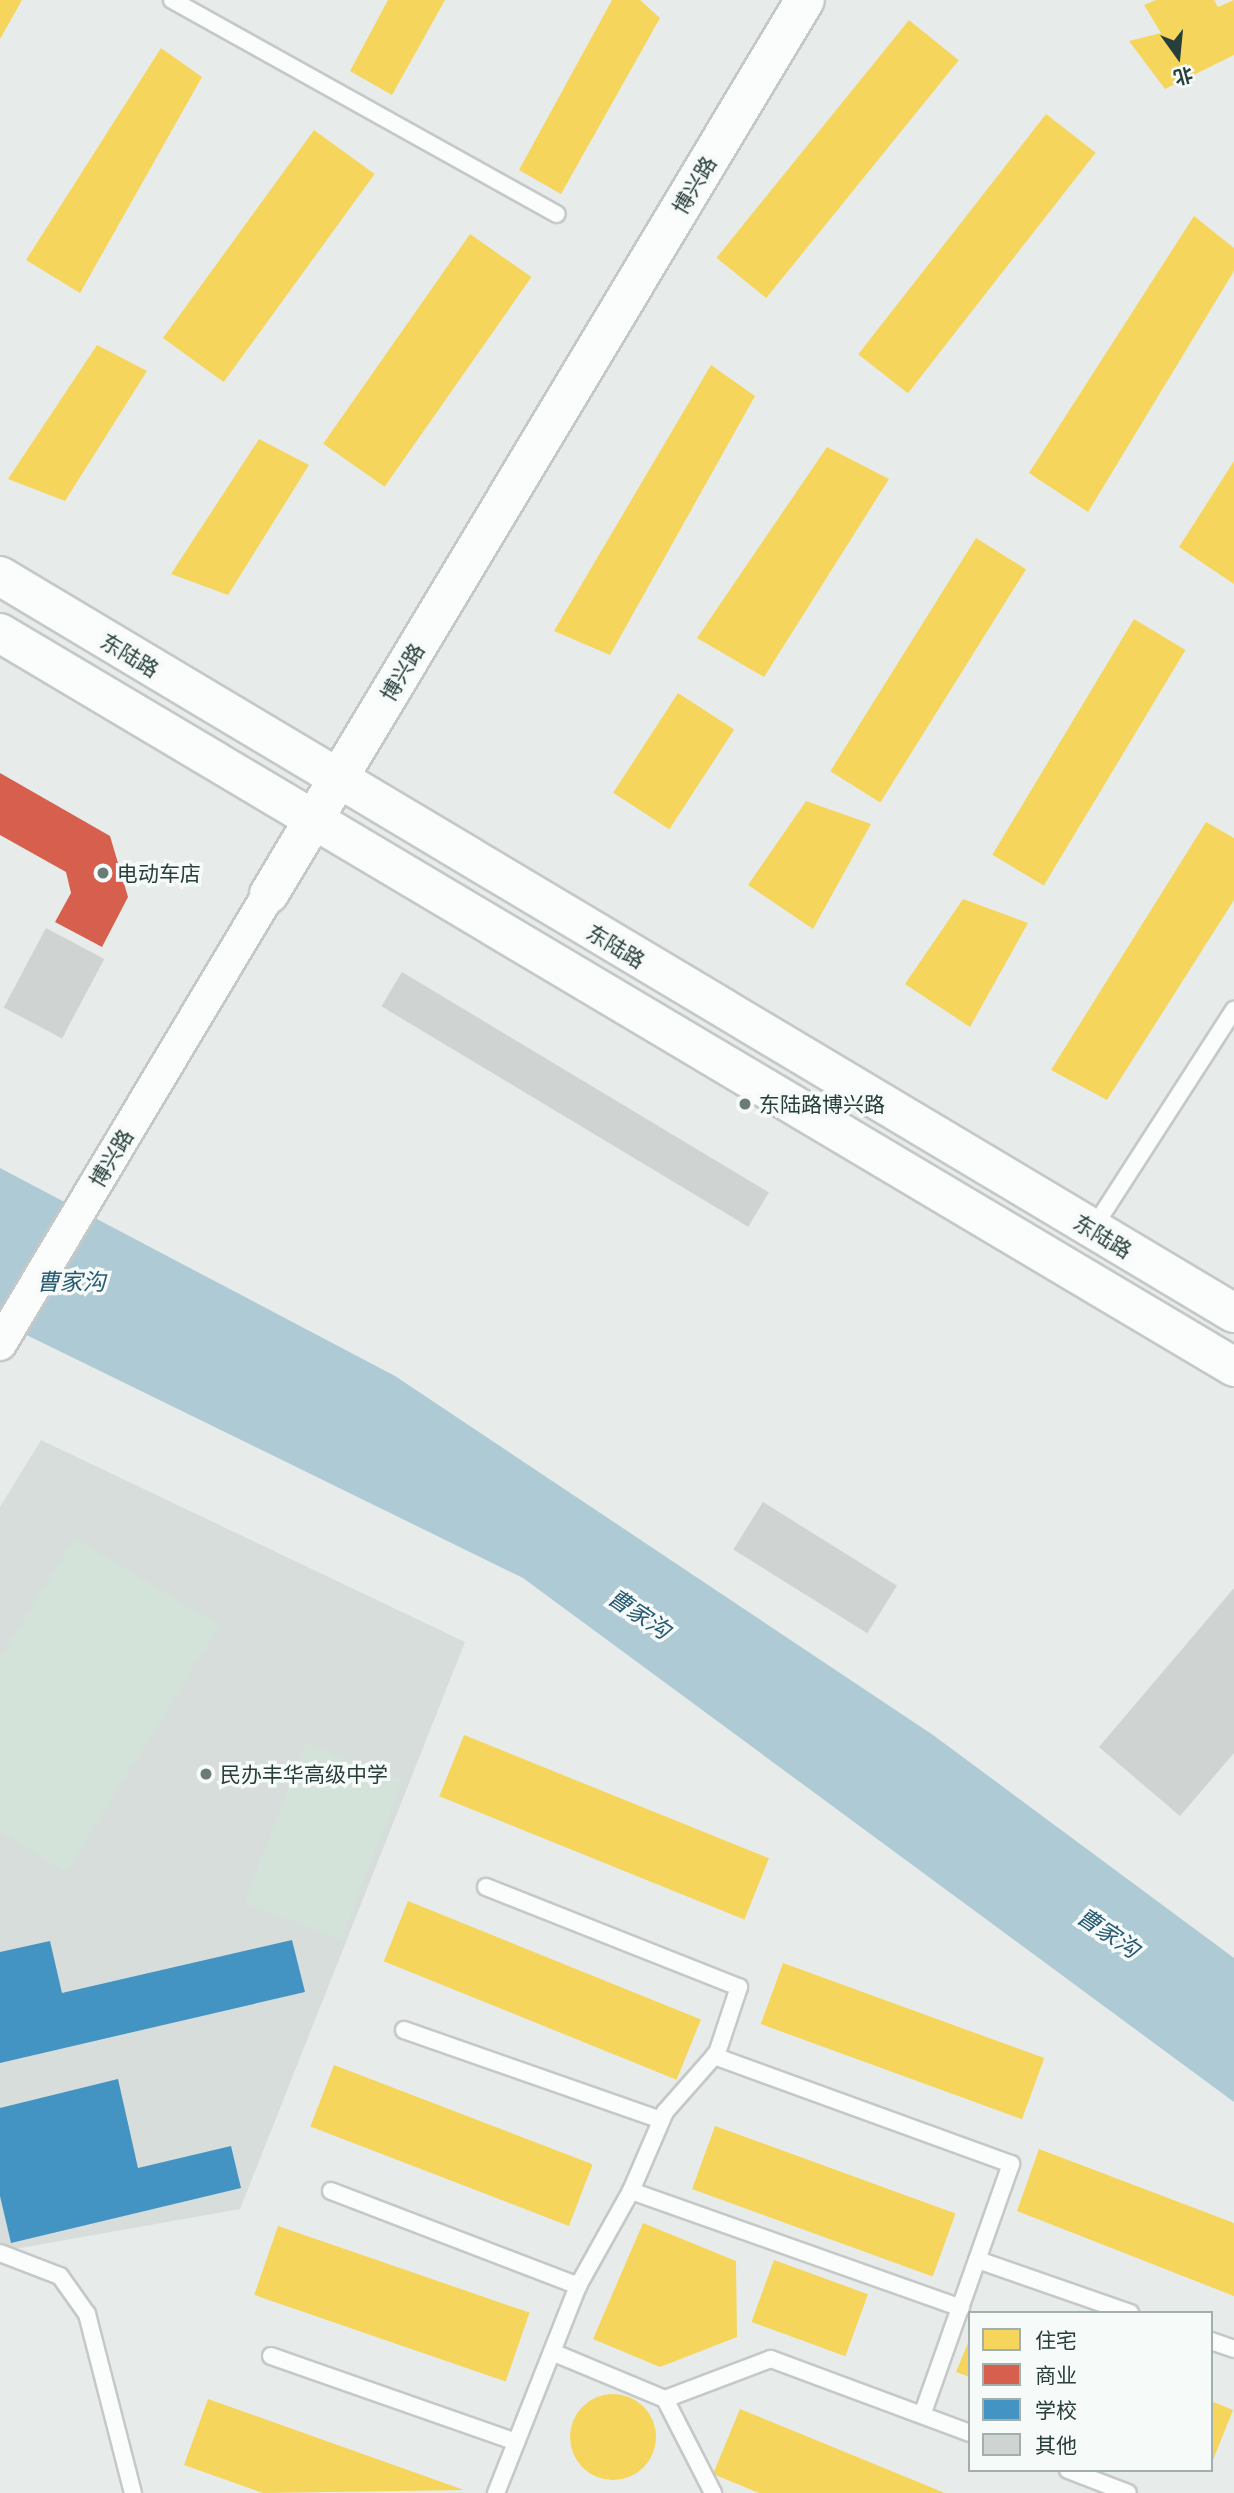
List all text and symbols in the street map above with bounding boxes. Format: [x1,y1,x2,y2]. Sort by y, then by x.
north arrow [1143,21,1213,91]
text: 北 [1171,60,1197,93]
street label: 博兴路 [667,152,721,218]
street label: 东陆路 [97,628,163,682]
street label: 博兴路 [375,639,429,705]
place label: 电动车店 [117,860,201,886]
marker: 电动车店 [95,865,111,881]
street label: 东陆路 [583,919,649,973]
place label: 东陆路博兴路 [759,1091,885,1117]
marker: 东陆路博兴路 [737,1096,753,1112]
street label: 博兴路 [84,1125,138,1191]
street label: 东陆路 [1070,1209,1136,1263]
water label: 曹家沟 [37,1268,105,1296]
water label: 曹家沟 [603,1583,675,1645]
place label: 民办丰华高级中学 [220,1761,388,1787]
marker: 民办丰华高级中学 [198,1766,214,1782]
water label: 曹家沟 [1072,1902,1144,1964]
legend [968,2311,1213,2472]
text: 住宅 [1035,2324,1077,2356]
text: 商业 [1035,2359,1077,2391]
text: 学校 [1035,2394,1077,2426]
text: 其他 [1035,2429,1077,2461]

